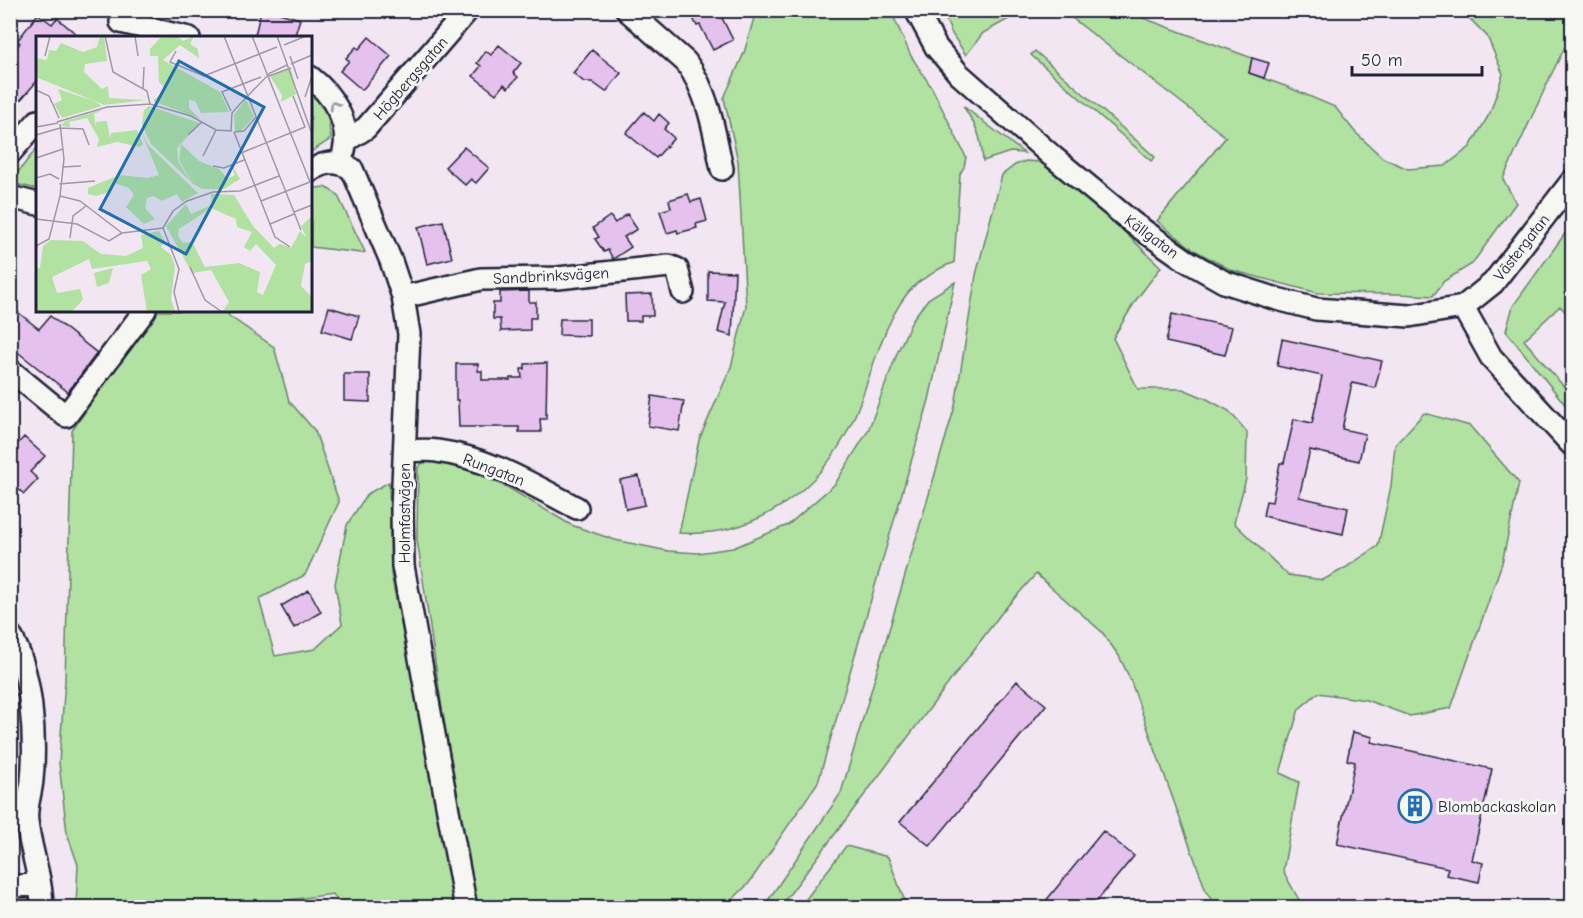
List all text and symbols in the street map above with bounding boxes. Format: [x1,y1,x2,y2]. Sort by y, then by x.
street label: Högbergsgatan [370,34,452,124]
inset map [36,36,312,312]
scale bar [1352,39,1482,77]
text: 50 m [1361,50,1403,71]
one-way arrow [330,101,342,111]
street label: Källgatan [1121,211,1182,262]
street label: Västergatan [1490,211,1553,284]
street label: Sandbrinksvägen [493,264,610,288]
street label: Rungatan [460,450,527,490]
street label: Holmfastvägen [396,463,414,563]
building icon: Blombackaskolan [1397,788,1433,824]
place label: Blombackaskolan [1438,798,1556,816]

